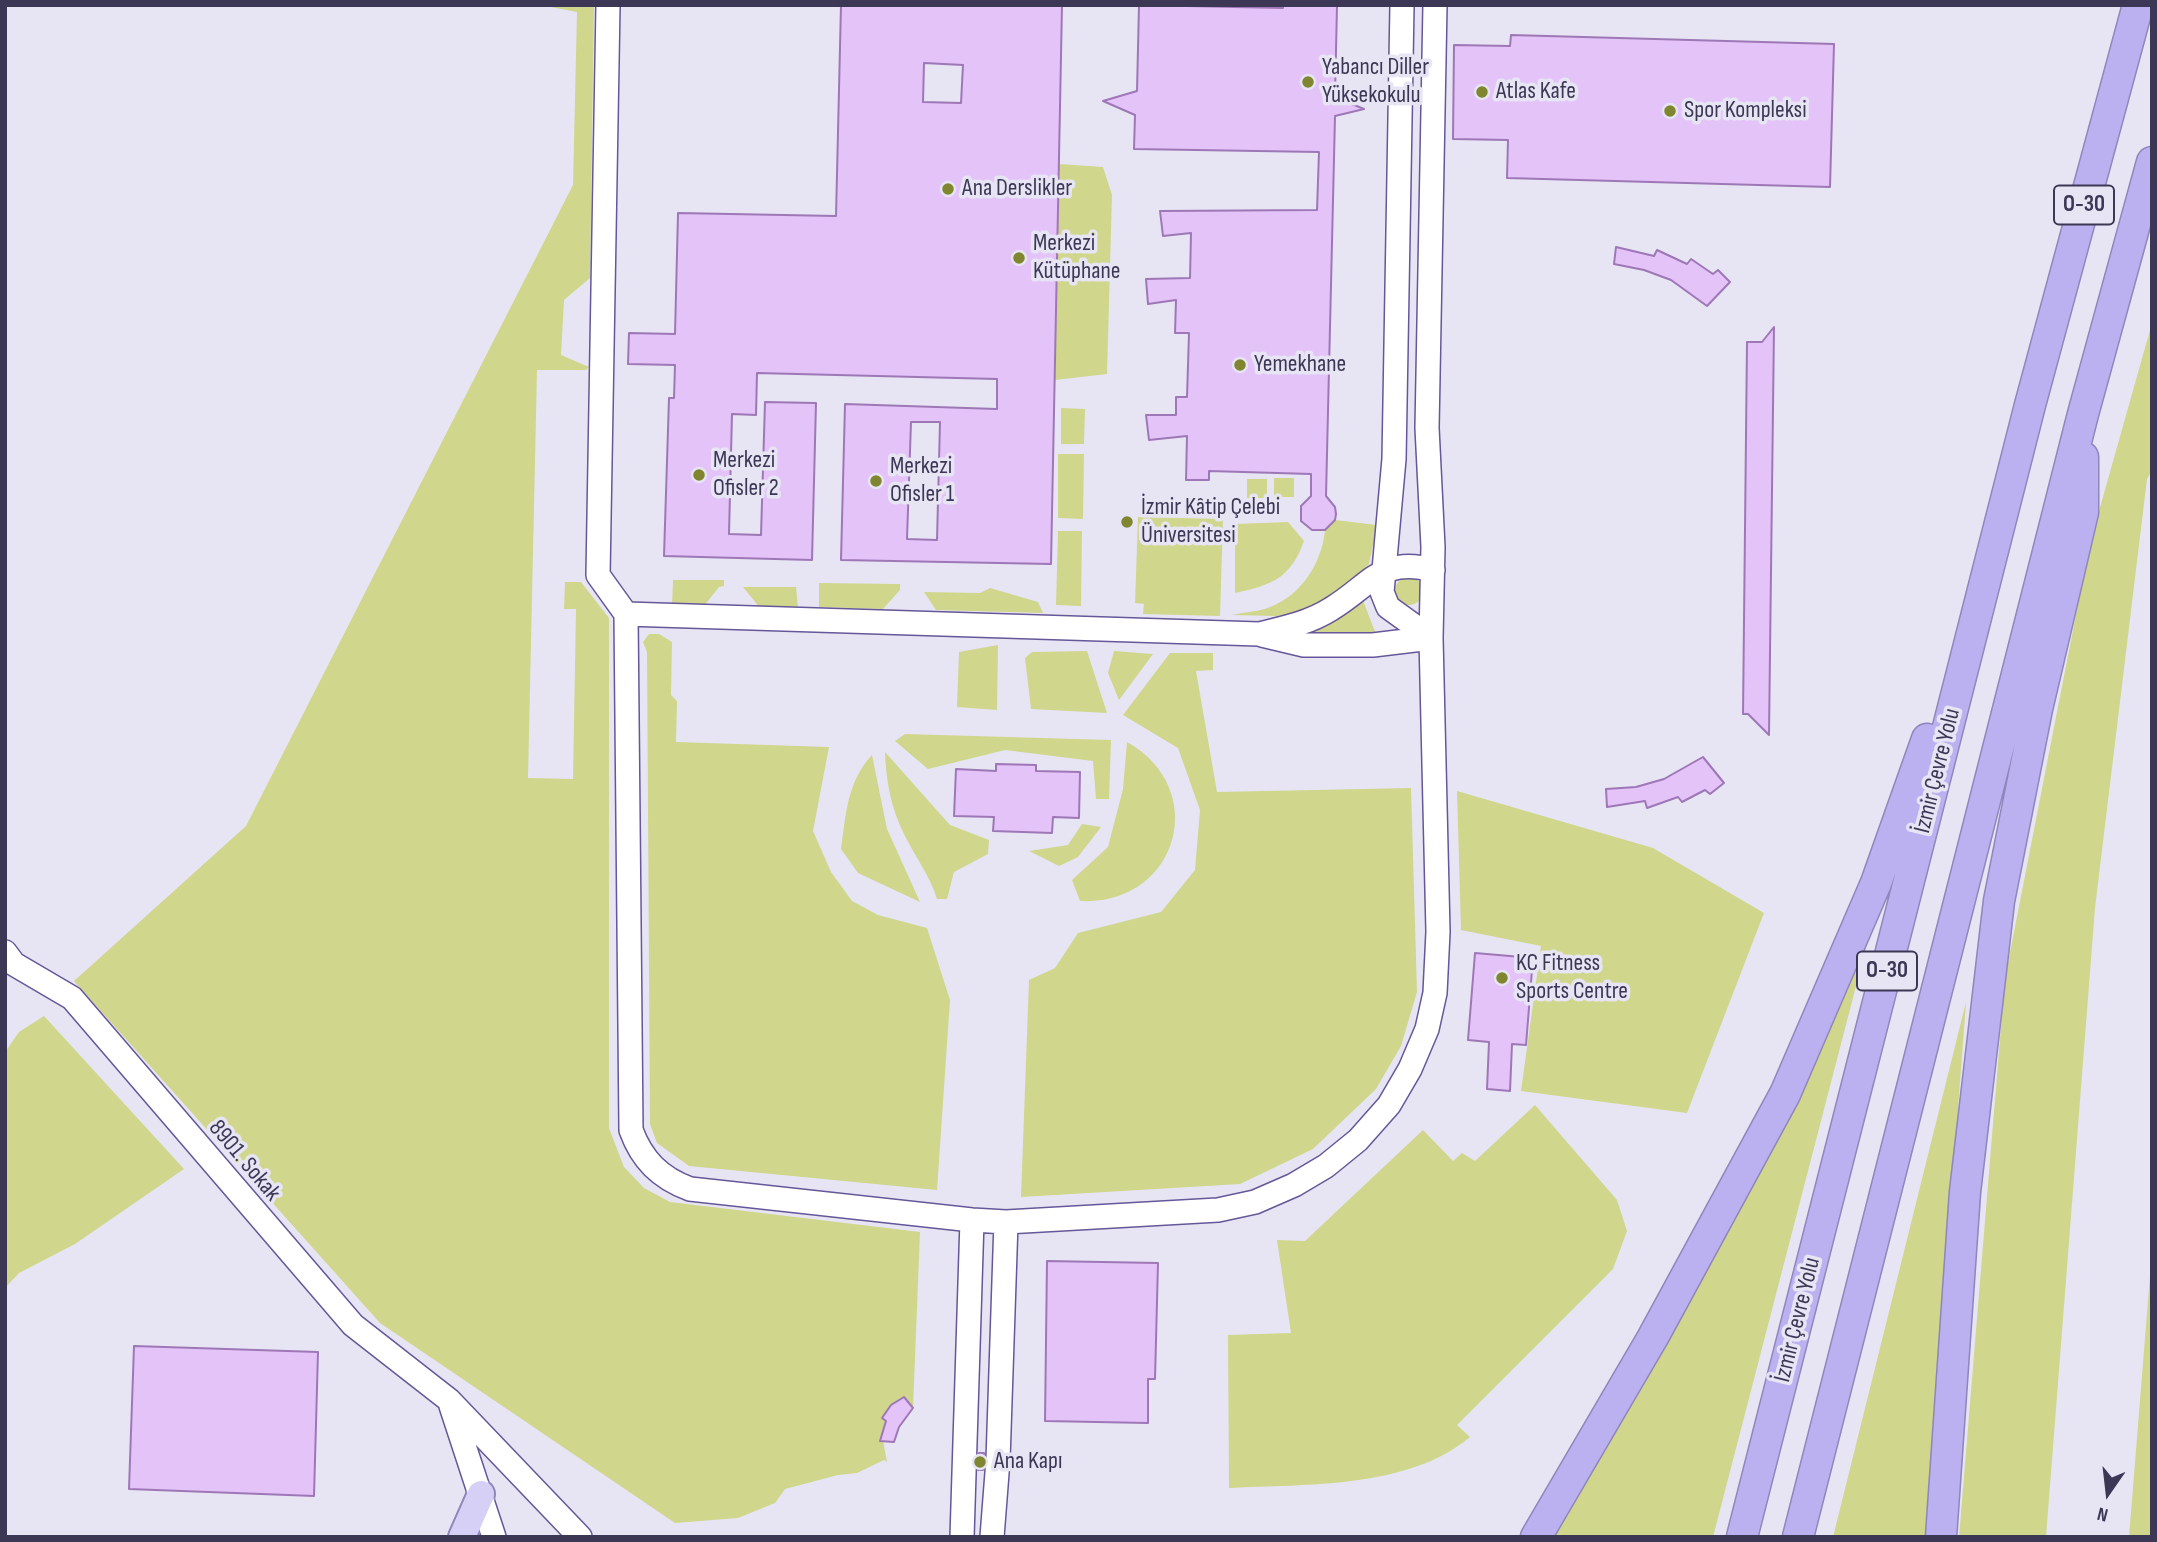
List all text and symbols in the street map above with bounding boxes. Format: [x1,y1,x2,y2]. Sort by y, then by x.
place label: Yabancı Diller Yüksekokulu [1322,54,1429,110]
marker: Yabancı Diller Yüksekokulu [1300,74,1316,90]
place label: Atlas Kafe [1496,78,1576,106]
marker: Atlas Kafe [1474,84,1490,100]
place label: Spor Kompleksi [1684,97,1807,125]
marker: Spor Kompleksi [1662,103,1678,119]
place label: Ana Derslikler [962,175,1072,203]
marker: Ana Derslikler [940,181,956,197]
road number: O-30 [2054,186,2114,224]
place label: Merkezi Kütüphane [1033,230,1120,286]
marker: Merkezi Kütüphane [1011,250,1027,266]
place label: Yemekhane [1254,351,1346,379]
marker: Yemekhane [1232,357,1248,373]
place label: Merkezi Ofisler 2 [713,447,779,503]
place label: Merkezi Ofisler 1 [890,453,954,509]
marker: Merkezi Ofisler 2 [691,467,707,483]
marker: Merkezi Ofisler 1 [868,473,884,489]
place label: İzmir Kâtip Çelebi Üniversitesi [1141,494,1280,550]
marker: İzmir Kâtip Çelebi Üniversitesi [1119,514,1135,530]
street label: İzmir Çevre Yolu [1909,706,1967,836]
place label: KC Fitness Sports Centre [1516,950,1628,1006]
road number: O-30 [1857,952,1917,990]
marker: KC Fitness Sports Centre [1494,970,1510,986]
street label: 8901. Sokak [202,1115,286,1207]
street label: İzmir Çevre Yolu [1769,1255,1827,1385]
place label: Ana Kapı [994,1448,1062,1476]
marker: Ana Kapı [972,1454,988,1470]
north arrow [2073,1458,2143,1528]
text: N [2095,1501,2111,1526]

